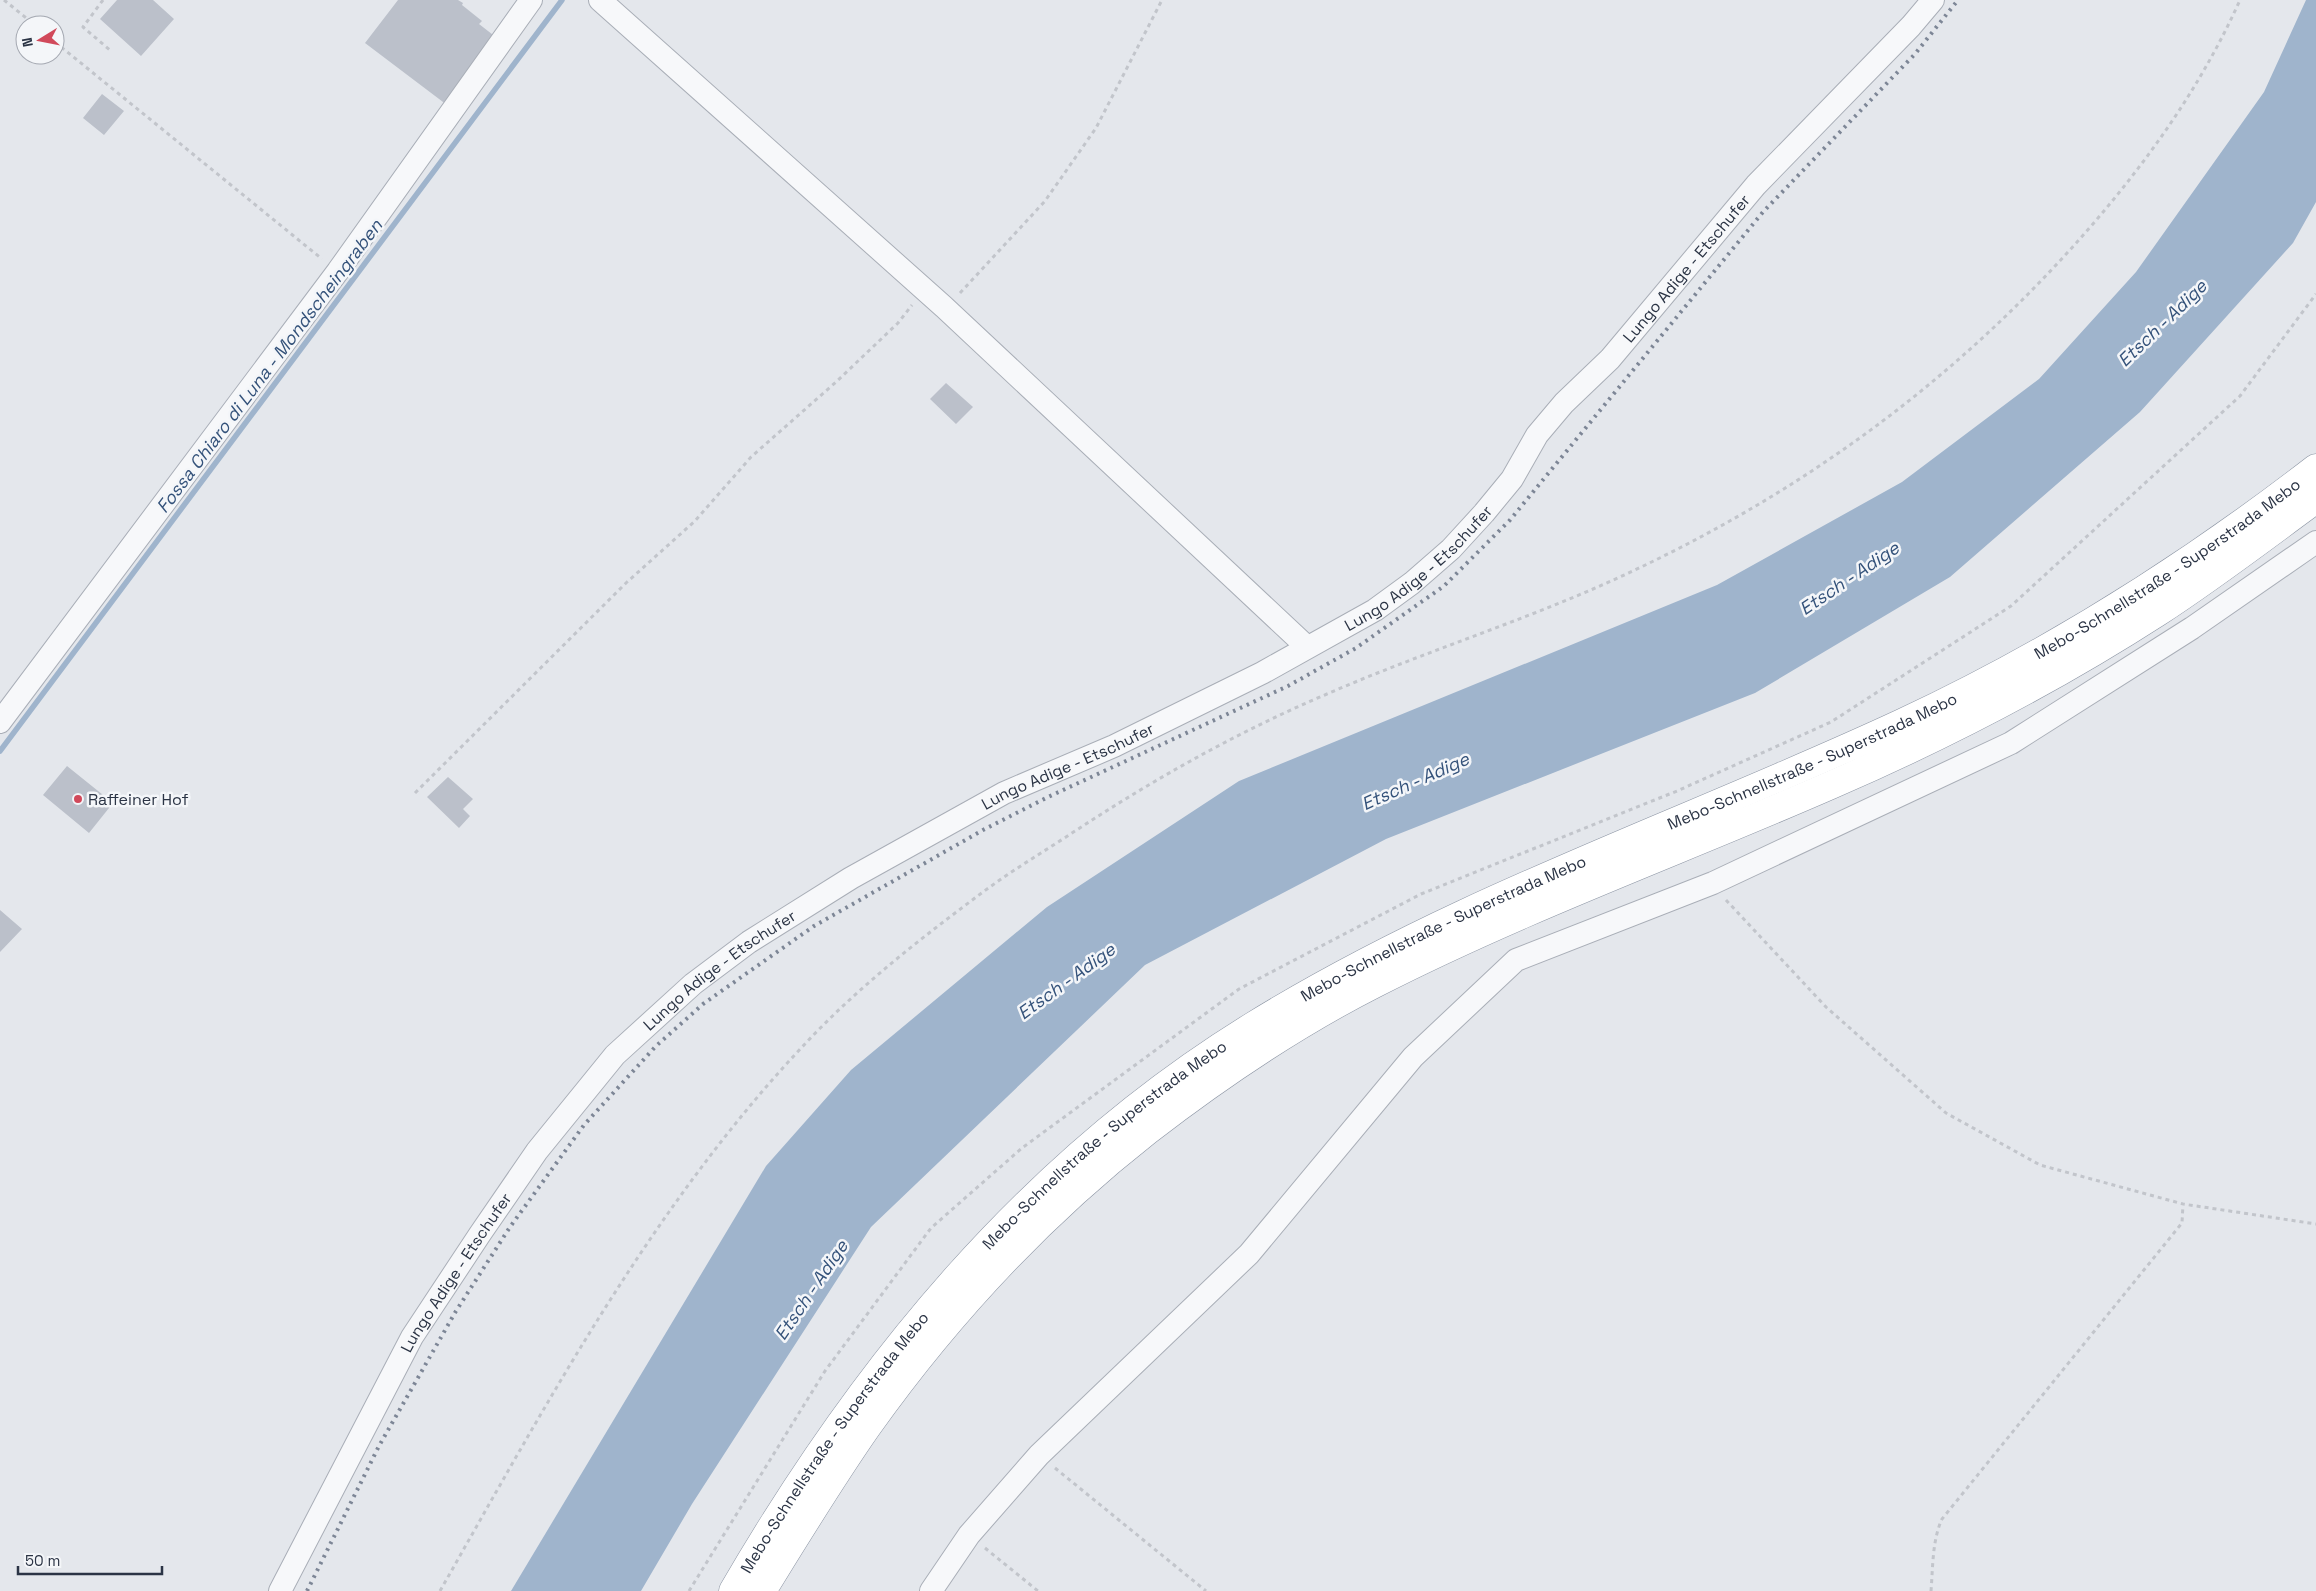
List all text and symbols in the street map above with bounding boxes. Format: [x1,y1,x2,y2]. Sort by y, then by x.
north arrow [15,15,65,65]
text: N [18,36,37,48]
street label: Lungo Adige - Etschufer [1618,190,1754,347]
water label: Fossa Chiaro di Luna - Mondscheingraben [151,214,388,517]
water label: Etsch - Adige [2112,274,2212,371]
street label: Mebo-Schnellstraße - Superstrada Mebo [2030,473,2304,664]
street label: Lungo Adige - Etschufer [1341,501,1497,636]
water label: Etsch - Adige [1795,535,1904,620]
street label: Mebo-Schnellstraße - Superstrada Mebo [1664,688,1960,834]
street label: Lungo Adige - Etschufer [977,718,1157,814]
water label: Etsch - Adige [1358,746,1474,815]
place label: Raffeiner Hof [88,789,189,810]
marker: Raffeiner Hof [72,793,84,805]
street label: Mebo-Schnellstraße - Superstrada Mebo [1297,850,1589,1006]
street label: Lungo Adige - Etschufer [639,905,800,1035]
water label: Etsch - Adige [1013,937,1121,1024]
street label: Mebo-Schnellstraße - Superstrada Mebo [977,1035,1231,1254]
street label: Lungo Adige - Etschufer [395,1189,516,1356]
water label: Etsch - Adige [769,1235,854,1344]
street label: Mebo-Schnellstraße - Superstrada Mebo [735,1307,933,1577]
scale bar [18,1544,161,1576]
text: 50 m [25,1551,60,1570]

